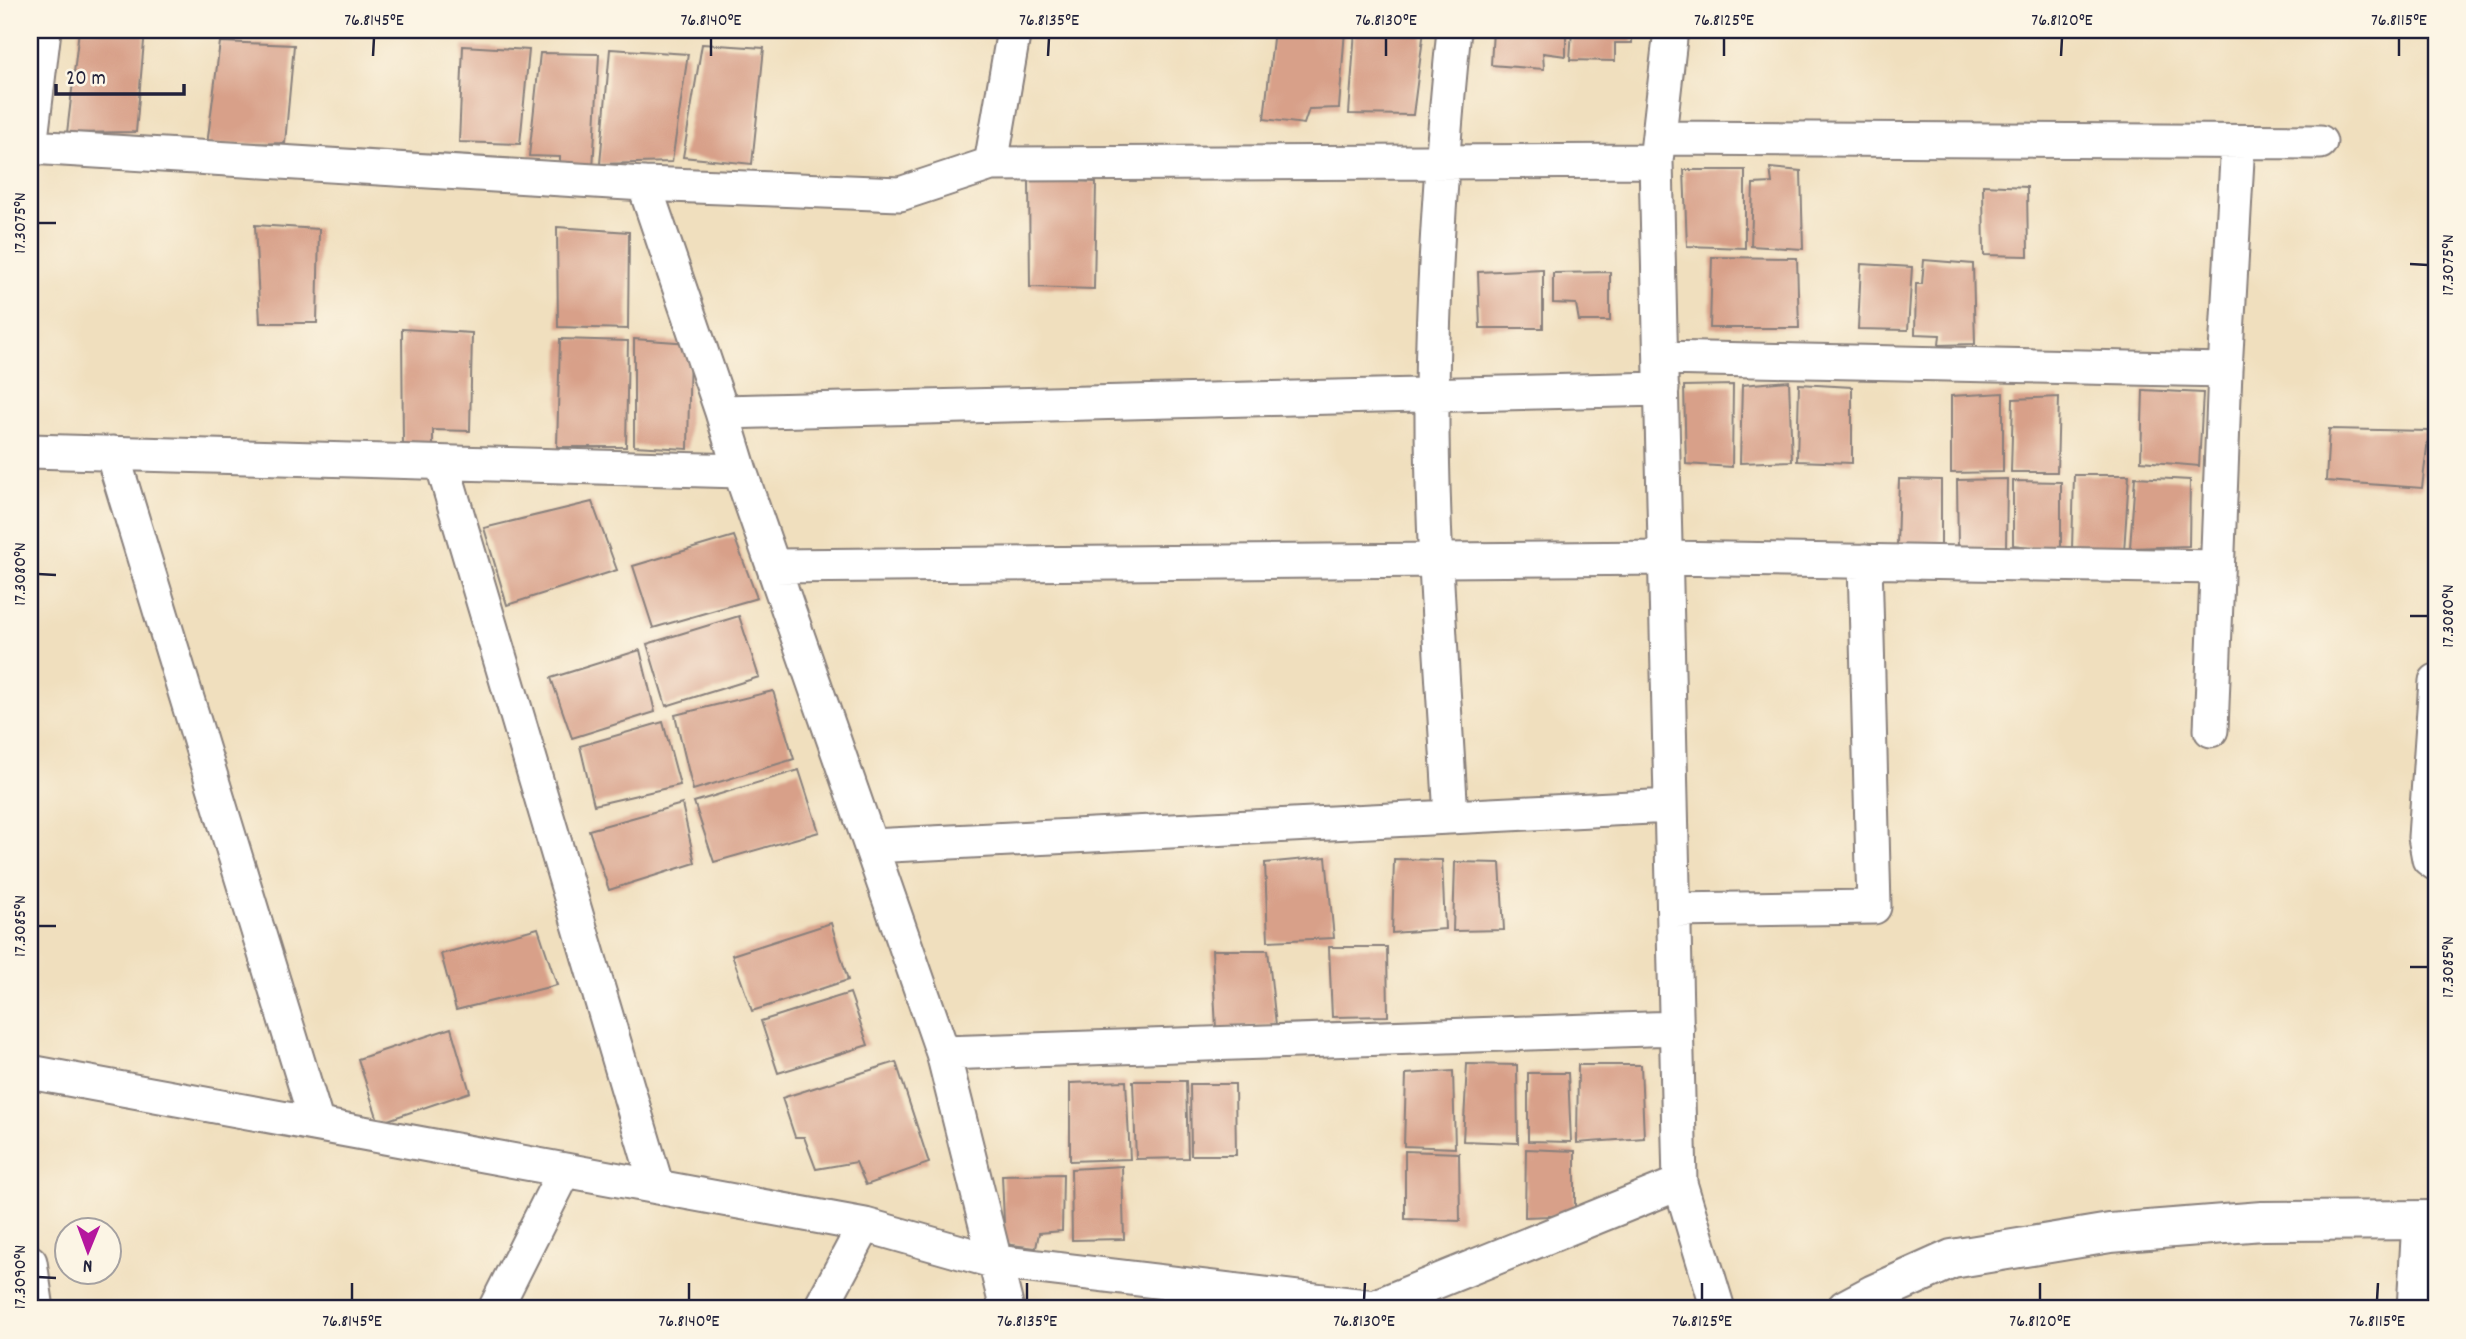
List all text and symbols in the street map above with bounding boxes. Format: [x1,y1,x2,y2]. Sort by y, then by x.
text: 76.8145°E [344,9,404,34]
text: 76.8140°E [680,9,742,34]
text: 76.8135°E [1019,9,1079,34]
text: 76.8130°E [1355,9,1417,34]
text: 76.8125°E [1694,9,1754,34]
text: 76.8120°E [2031,9,2093,34]
text: 76.8115°E [2371,9,2427,34]
scale bar [56,52,184,96]
text: 20 m [66,65,106,95]
text: 17.3075°N [9,192,34,254]
text: 17.3075°N [2437,234,2462,296]
text: 17.3080°N [9,542,34,606]
text: 17.3080°N [2437,584,2462,648]
text: 17.3085°N [9,895,34,957]
text: 17.3085°N [2437,936,2462,998]
north arrow [52,1216,122,1286]
text: 17.3090°N [9,1245,34,1309]
text: N [83,1251,93,1278]
text: 76.8145°E [322,1310,382,1335]
text: 76.8140°E [658,1310,720,1335]
text: 76.8135°E [997,1310,1057,1335]
text: 76.8130°E [1333,1310,1395,1335]
text: 76.8125°E [1672,1310,1732,1335]
text: 76.8120°E [2009,1310,2071,1335]
text: 76.8115°E [2349,1310,2405,1335]

